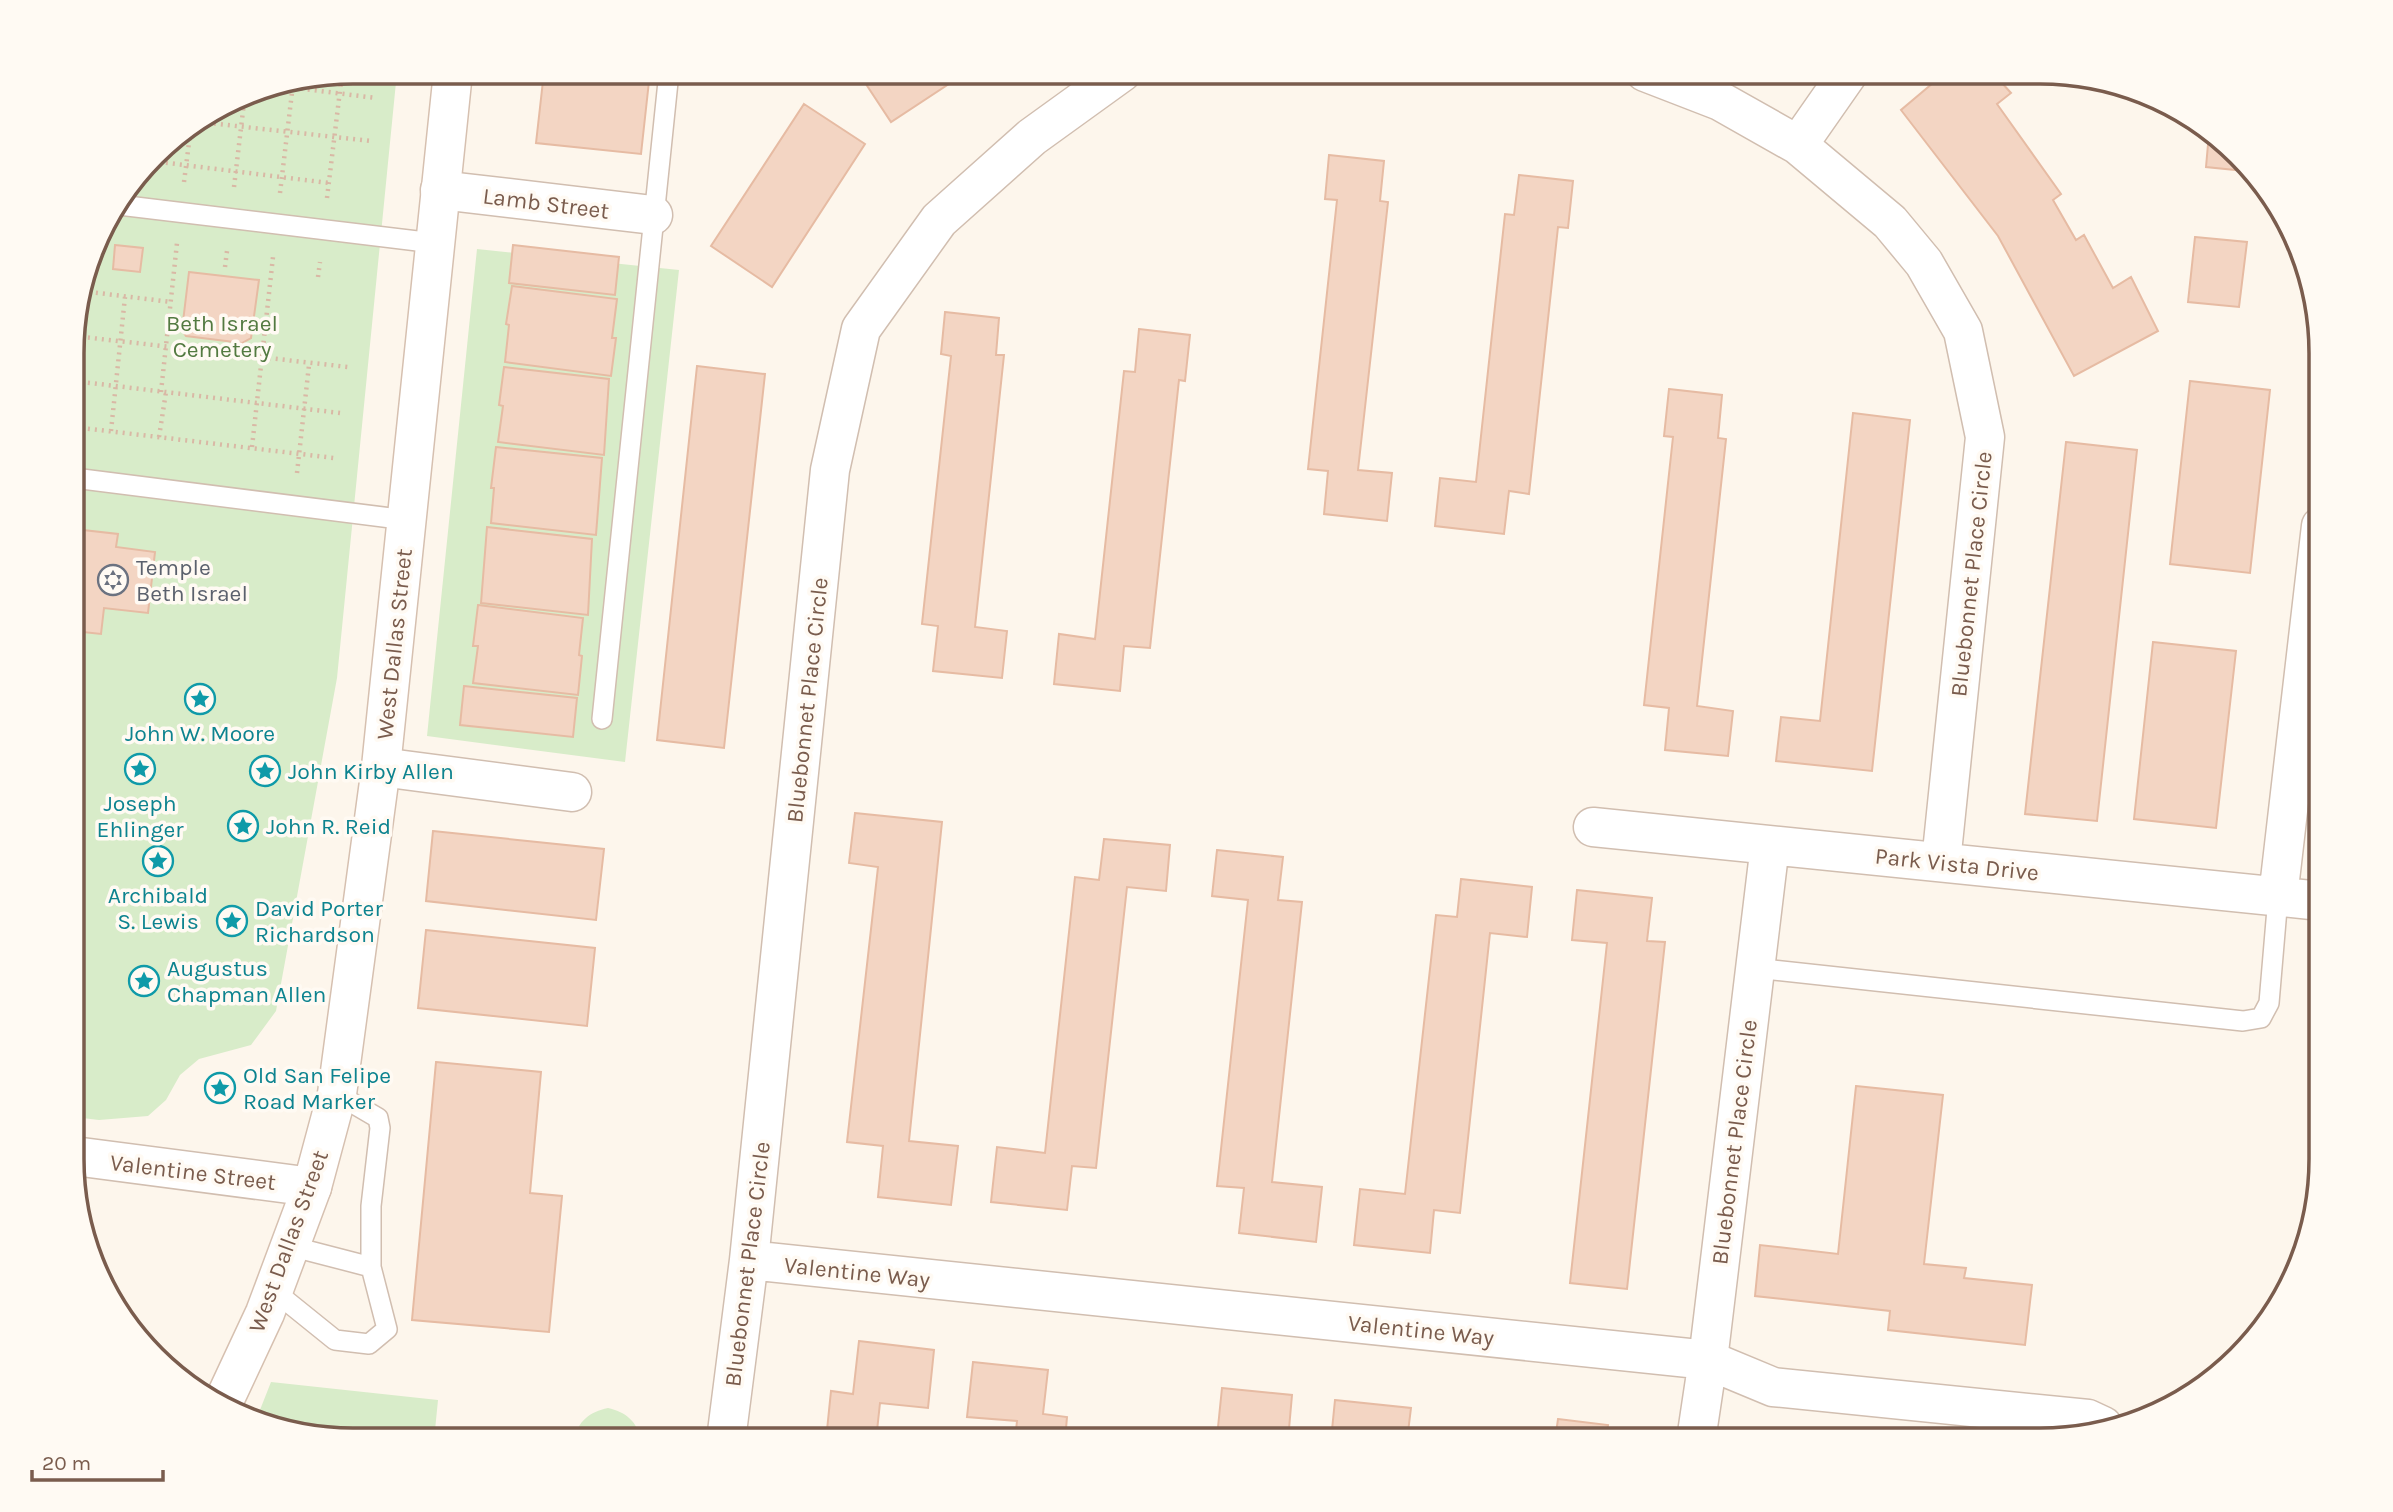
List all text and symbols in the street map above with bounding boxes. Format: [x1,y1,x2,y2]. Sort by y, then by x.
street label: Lamb Street [481,182,611,225]
park label: Beth Israel Cemetery [166,310,278,363]
street label: Bluebonnet Place Circle [1945,450,1998,698]
street label: West Dallas Street [371,547,418,741]
place label: Temple Beth Israel [136,554,248,607]
synagogue icon: Temple Beth Israel [96,563,130,597]
street label: Bluebonnet Place Circle [781,576,834,824]
place icon: John W. Moore [183,682,217,716]
place label: John W. Moore [125,720,275,747]
place icon: Joseph Ehlinger [123,752,157,786]
place icon: John Kirby Allen [248,754,282,788]
place label: John Kirby Allen [288,758,454,785]
place label: Joseph Ehlinger [96,790,184,843]
place icon: John R. Reid [226,809,260,843]
place label: John R. Reid [266,813,391,840]
street label: Park Vista Drive [1874,842,2040,887]
place icon: Archibald S. Lewis [141,844,175,878]
place label: Archibald S. Lewis [108,882,208,935]
place label: David Porter Richardson [255,895,383,948]
place icon: David Porter Richardson [215,904,249,938]
place label: Augustus Chapman Allen [167,955,326,1008]
place icon: Augustus Chapman Allen [127,964,161,998]
street label: Bluebonnet Place Circle [1706,1018,1763,1266]
place label: Old San Felipe Road Marker [243,1062,391,1115]
place icon: Old San Felipe Road Marker [203,1071,237,1105]
street label: Bluebonnet Place Circle [719,1140,776,1388]
street label: West Dallas Street [243,1146,334,1336]
street label: Valentine Street [109,1149,278,1196]
street label: Valentine Way [783,1251,932,1294]
street label: Valentine Way [1347,1309,1496,1352]
scale bar [32,1438,163,1482]
text: 20 m [42,1451,91,1475]

